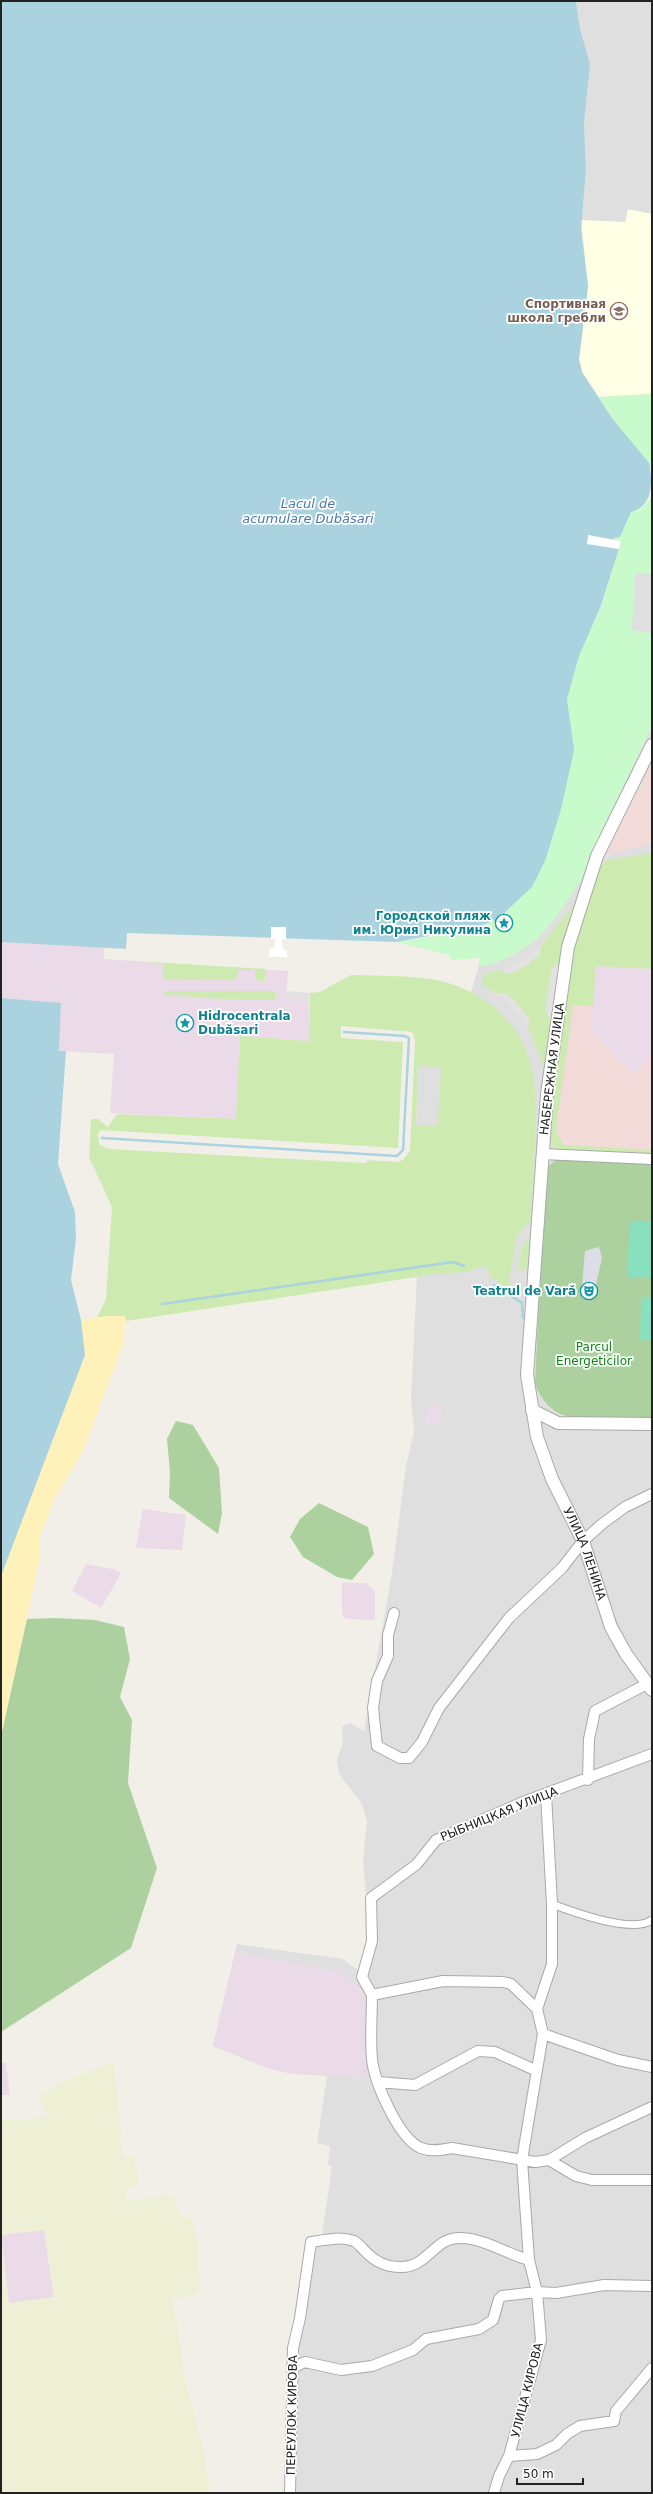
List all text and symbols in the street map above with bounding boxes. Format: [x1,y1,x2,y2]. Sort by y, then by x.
place label: Спортивная школа гребли [507,297,606,325]
school or university icon: Спортивная школа гребли [609,301,629,321]
water label: Lacul de acumulare Dubăsari [242,496,374,526]
place label: Городской пляж им. Юрия Никулина [353,909,491,937]
place icon: Городской пляж им. Юрия Никулина [494,913,514,933]
street label: НАБЕРЕЖНАЯ УЛИЦА [537,1001,567,1136]
place label: Hidrocentrala Dubăsari [198,1009,291,1037]
place icon: Hidrocentrala Dubăsari [175,1013,195,1033]
theatre icon: Teatrul de Vară [579,1281,599,1301]
place label: Teatrul de Vară [473,1284,576,1298]
park label: Parcul Energeticilor [556,1340,632,1368]
street label: УЛИЦА ЛЕНИНА [560,1505,609,1603]
street label: РЫБНИЦКАЯ УЛИЦА [438,1784,560,1844]
street label: УЛИЦА КИРОВА [508,2340,546,2439]
street label: ПЕРЕУЛОК КИРОВА [284,2354,300,2475]
scale bar [517,2460,583,2486]
text: 50 m [523,2467,554,2481]

